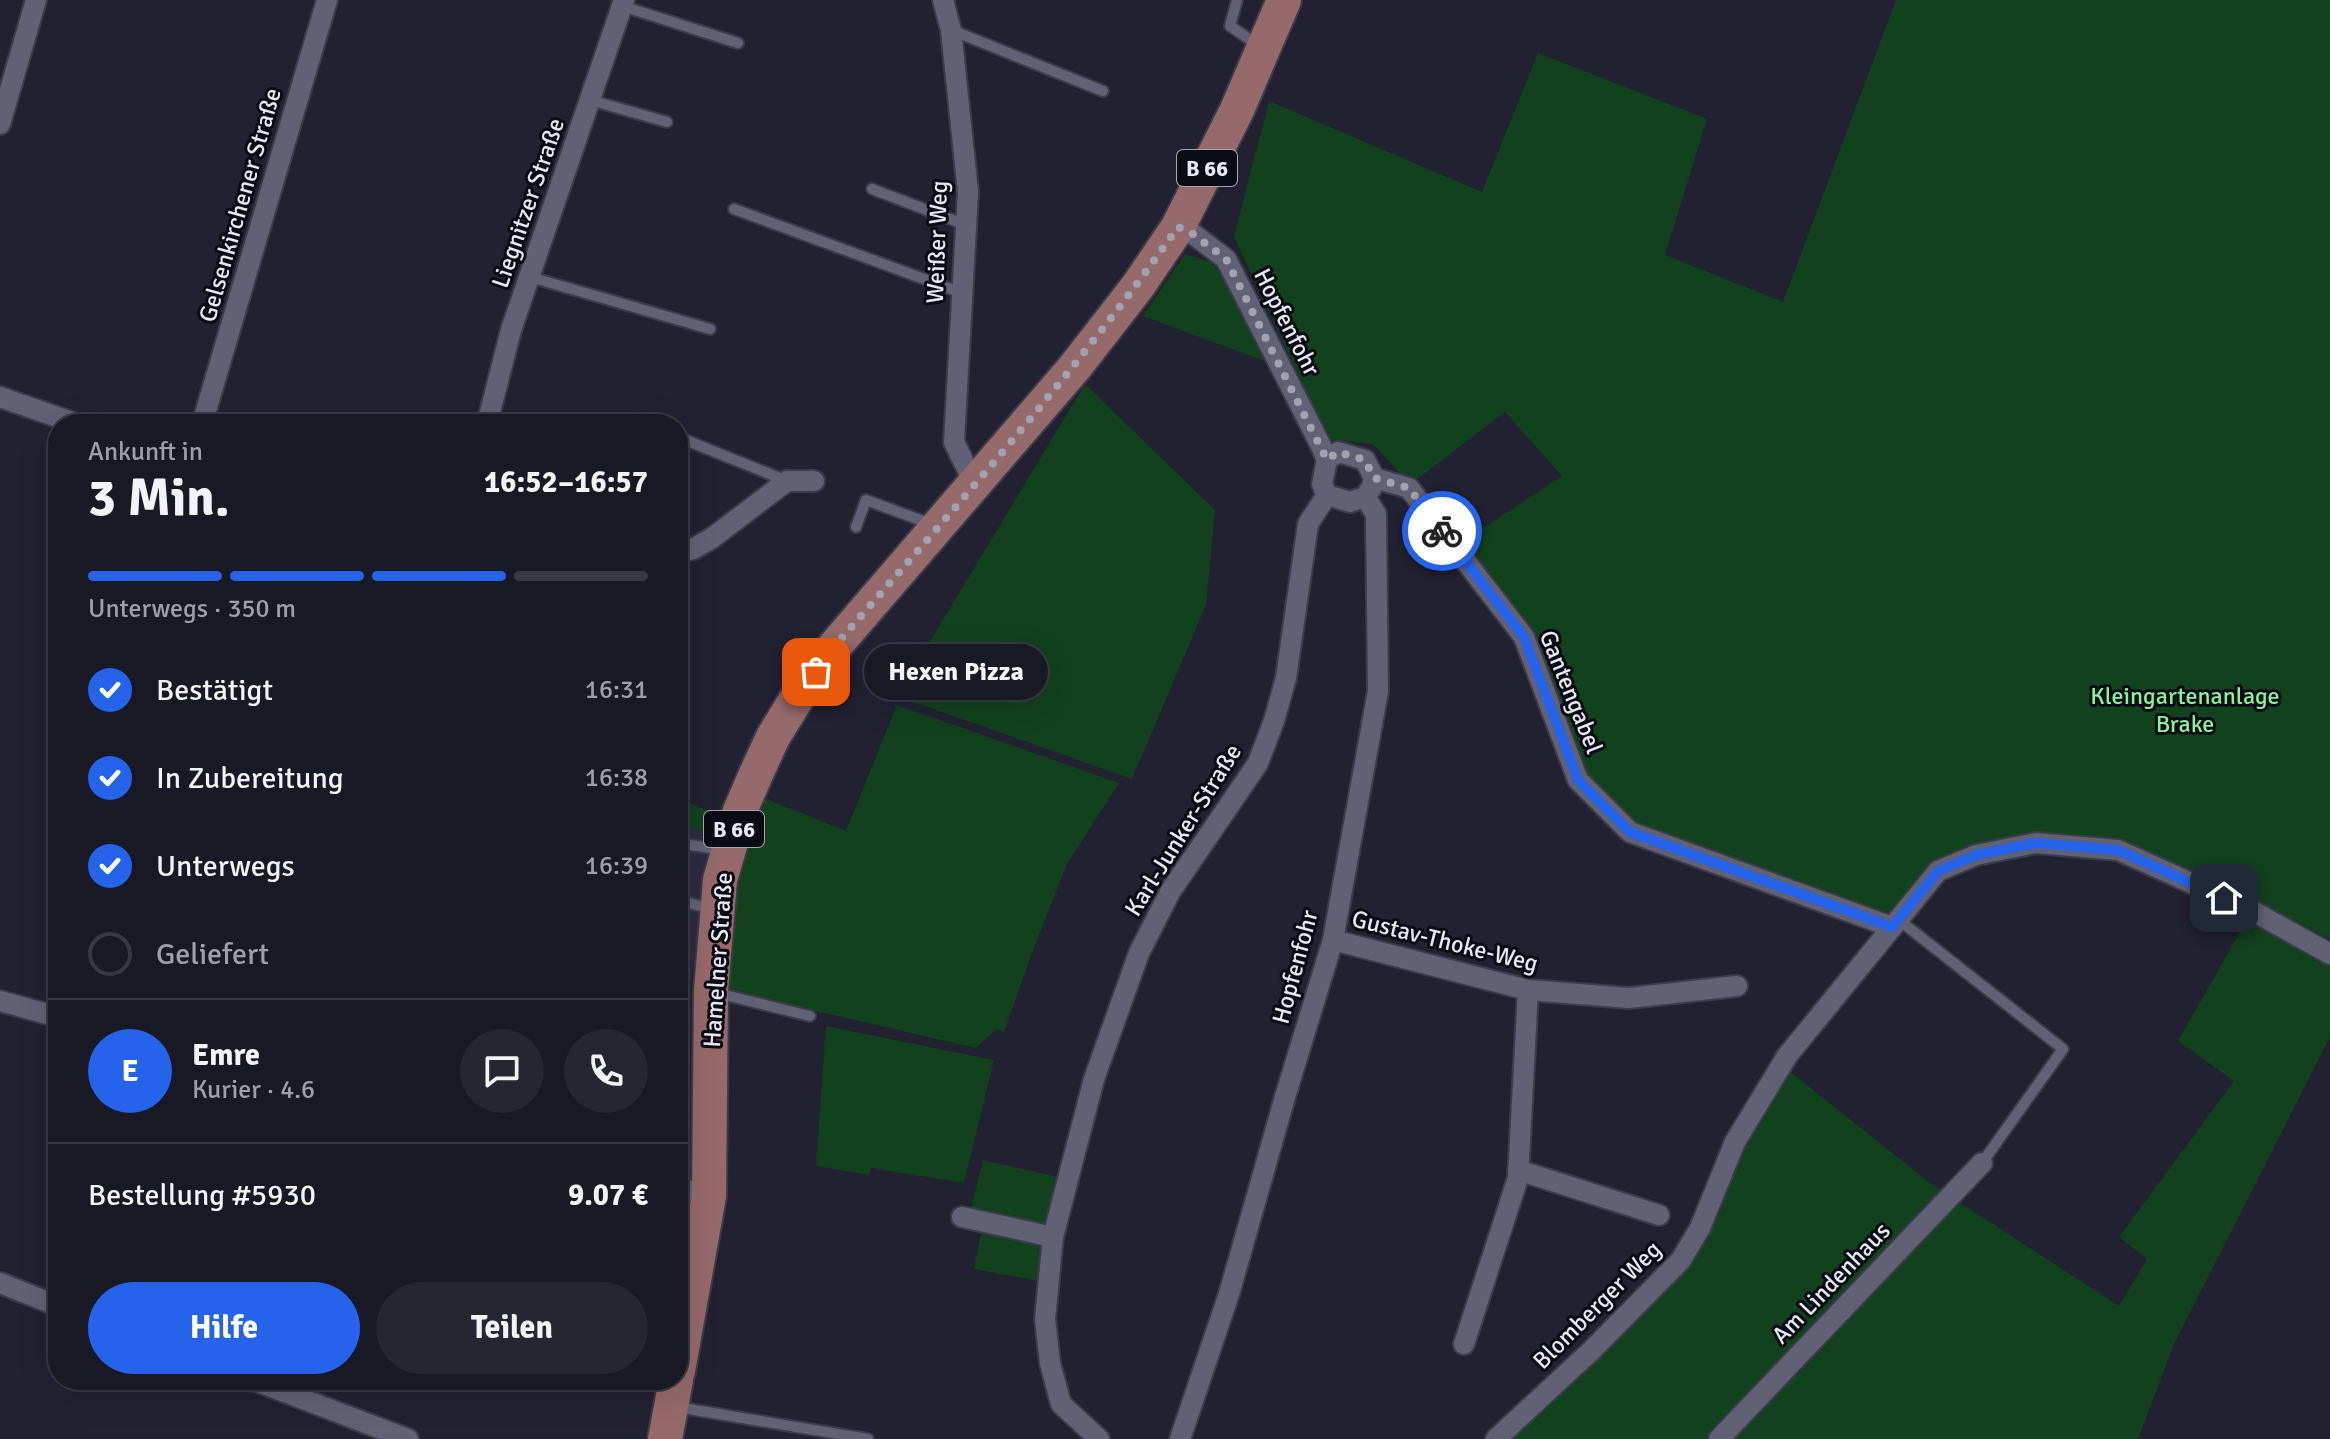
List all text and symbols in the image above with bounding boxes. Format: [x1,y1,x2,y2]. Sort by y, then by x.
street label: Gelsenkirchener Straße [192,85,288,325]
street label: Liegnitzer Straße [485,114,571,292]
road number: B 66 [1177,150,1237,186]
street label: Weißer Weg [920,180,954,304]
street label: Hopfenfohr [1247,263,1327,381]
text: Ankunft in [88,436,203,468]
text: 16:52–16:57 [484,464,648,501]
text: 3 Min. [88,466,230,530]
courier [1402,491,1482,571]
icon: bike [1420,509,1464,553]
text: Unterwegs · 350 m [88,593,296,625]
street label: Gantengabel [1533,626,1609,758]
pin [782,638,850,706]
callout: Hexen Pizza [864,644,1048,700]
icon: bag [794,650,838,694]
text: Hexen Pizza [888,656,1024,688]
icon: check [88,668,132,712]
text: Bestätigt [156,672,273,709]
text: 16:31 [585,674,648,706]
park label: Kleingartenanlage Brake [2090,681,2280,739]
street label: Karl-Junker-Straße [1118,738,1248,922]
icon: check [88,756,132,800]
text: In Zubereitung [156,760,344,797]
text: 16:38 [585,762,648,794]
road number: B 66 [704,811,764,847]
icon: check [88,844,132,888]
text: Unterwegs [156,848,295,885]
text: 16:39 [585,850,648,882]
pin [2190,864,2258,932]
street label: Hamelner Straße [697,871,739,1049]
icon: home [2202,876,2246,920]
street label: Gustav-Thoke-Weg [1349,903,1541,979]
street label: Hopfenfohr [1265,907,1325,1027]
text: Geliefert [156,936,269,973]
button: chat [460,1029,544,1113]
button: phone [564,1029,648,1113]
text: Emre [192,1037,260,1074]
text: E [121,1053,139,1090]
text: Kurier · 4.6 [192,1074,315,1106]
text: Bestellung #5930 [88,1177,316,1214]
text: 9.07 € [568,1177,648,1214]
street label: Am Lindenhaus [1766,1216,1896,1350]
street label: Blomberger Weg [1527,1235,1667,1375]
button: Hilfe [88,1282,360,1374]
button: Teilen [376,1282,648,1374]

